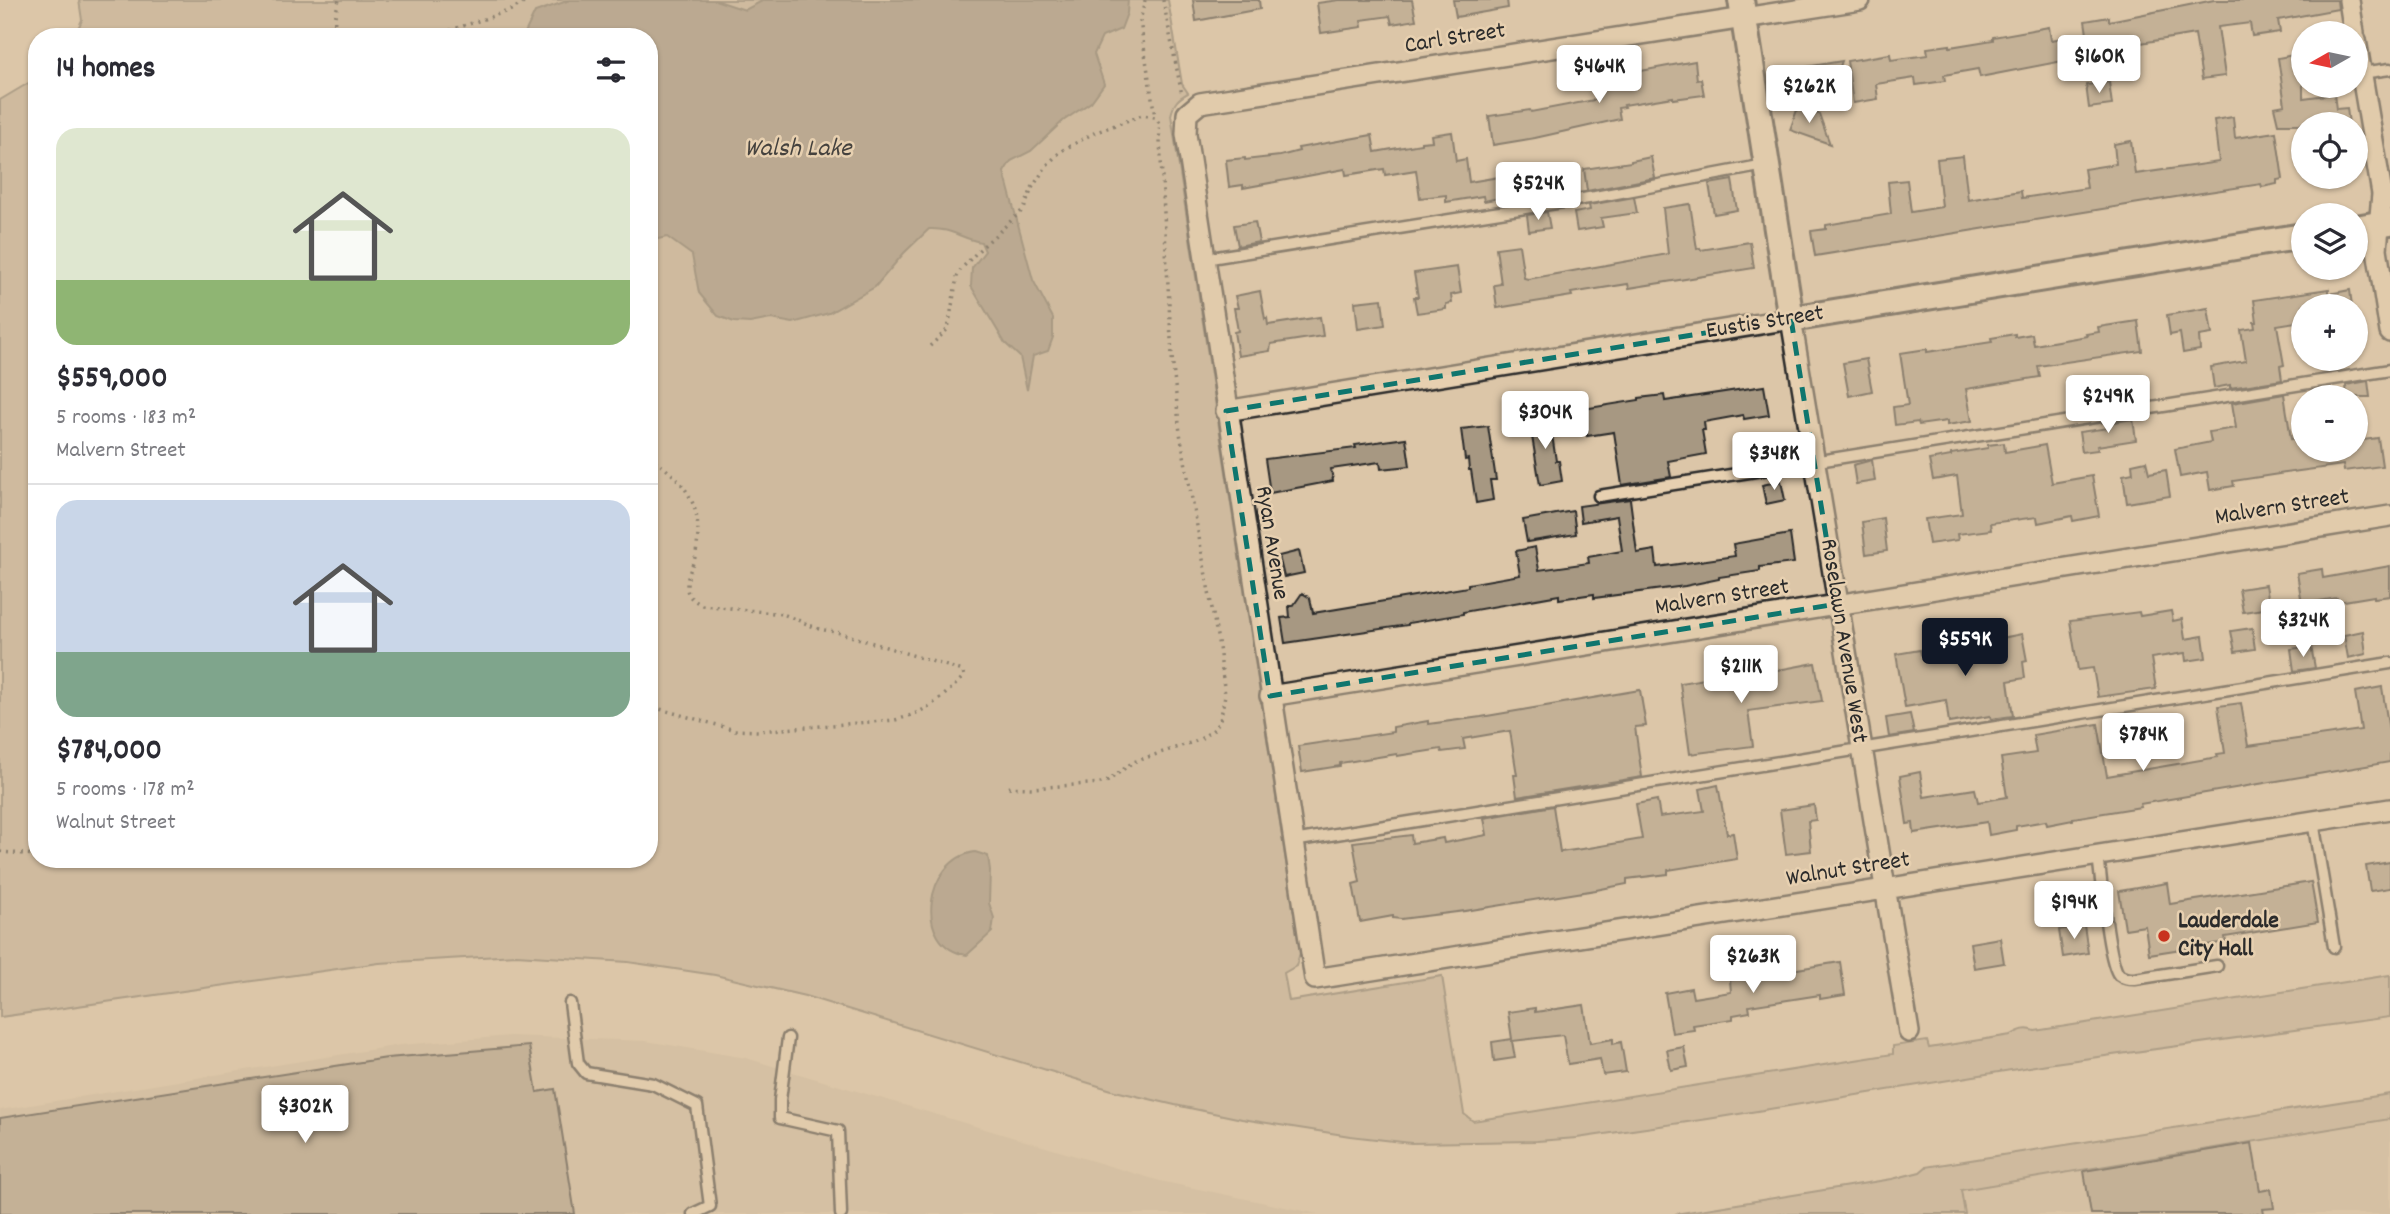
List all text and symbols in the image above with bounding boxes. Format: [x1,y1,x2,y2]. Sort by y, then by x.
street label: Carl Street [1402,14,1508,64]
north arrow [2291,21,2368,98]
map controls [2291,21,2368,462]
pin: $160K [2050,36,2148,95]
text: $160K [2073,41,2125,74]
pin: $464K [1550,46,1648,105]
text: 14 homes [56,49,155,92]
icon: filters [592,51,630,89]
text: $464K [1573,51,1625,84]
pin: $262K [1760,66,1858,125]
text: $262K [1782,71,1836,104]
button: locate [2291,112,2368,189]
water label: Walsh Lake [744,131,853,168]
pin: $524K [1489,162,1587,222]
text: $524K [1512,168,1564,201]
icon: home [280,173,406,299]
button: layers [2291,203,2368,280]
button: + [2291,294,2368,371]
street label: Eustis Street [1704,297,1826,349]
text: $559,000 [56,359,167,402]
pin: $249K [2059,376,2157,435]
text: $249K [2082,381,2134,414]
button: − [2291,385,2368,462]
pin: $304K [1496,392,1594,451]
text: $304K [1518,397,1572,430]
text: 5 rooms · 183 m² [56,402,196,435]
pin: $348K [1725,433,1823,492]
text: Malvern Street [56,435,186,468]
text: $348K [1748,438,1800,471]
street label: Malvern Street [2212,481,2352,535]
street label: Ryan Avenue [1245,484,1297,602]
street label: Roselawn Avenue West [1810,536,1876,746]
icon: home [280,545,406,671]
street label: Malvern Street [1652,571,1792,625]
pin: $324K [2254,600,2352,659]
text: $324K [2277,605,2329,638]
pin: $559K [1916,618,2014,678]
text: $559K [1938,624,1992,657]
pin: $211K [1692,646,1790,705]
text: $211K [1720,651,1762,684]
pin: $784K [2094,714,2192,773]
text: $784K [2118,719,2168,752]
text: $784,000 [56,731,162,774]
text: 5 rooms · 178 m² [56,774,195,807]
text: Walnut Street [56,807,176,840]
street label: Walnut Street [1784,843,1912,897]
pin: $194K [2025,881,2123,941]
text: $194K [2050,887,2098,920]
place label: Lauderdale City Hall [2178,905,2279,967]
marker: Lauderdale City Hall [2156,928,2172,944]
pin: $263K [1704,936,1802,995]
text: $263K [1726,941,1780,974]
pin: $302K [256,1086,354,1145]
text: $302K [277,1091,333,1124]

